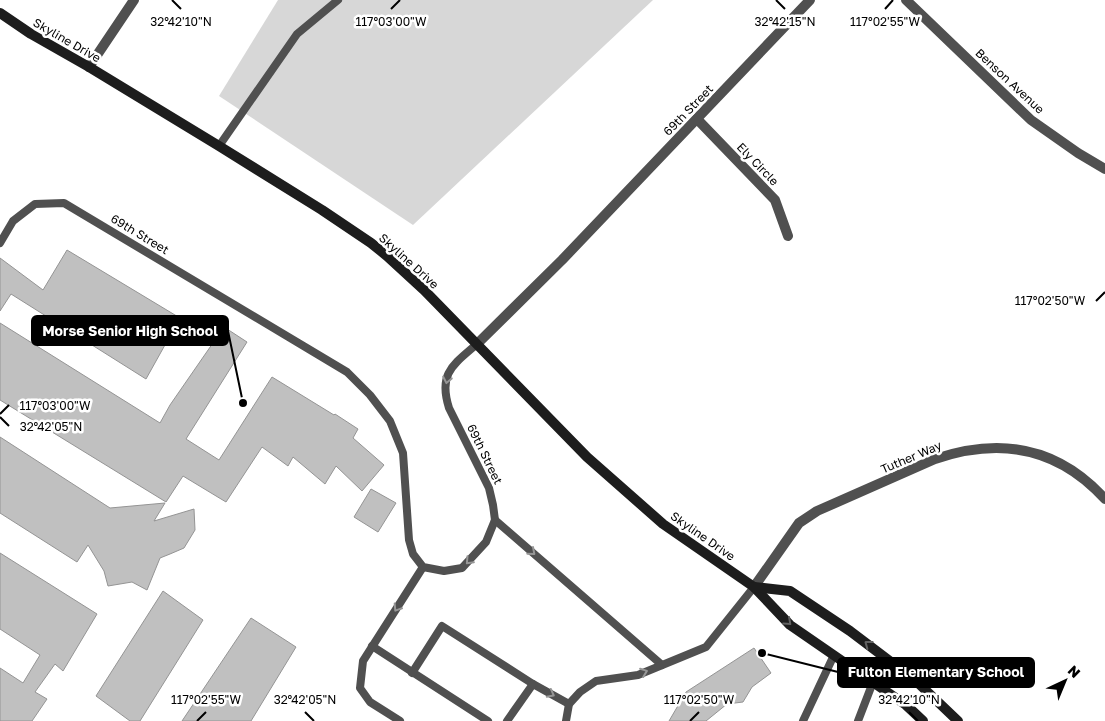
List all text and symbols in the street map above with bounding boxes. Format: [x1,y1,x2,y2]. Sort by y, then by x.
text: 32°42'10"N [150,14,212,29]
text: 117°03'00"W [355,14,427,29]
text: 32°42'15"N [754,14,816,29]
text: 117°02'55"W [850,14,921,29]
street label: Skyline Drive [31,15,103,65]
street label: Benson Avenue [972,45,1048,117]
street label: 69th Street [660,81,716,139]
street label: Ely Circle [734,139,782,189]
street label: 69th Street [108,211,172,257]
street label: Skyline Drive [376,230,442,292]
text: 117°02'50"W [1015,293,1086,308]
callout: Morse Senior High School [32,316,228,345]
text: Morse Senior High School [42,322,218,339]
one-way arrow [442,375,453,384]
text: 117°03'00"W [19,398,91,413]
text: 32°42'05"N [20,419,82,434]
street label: 69th Street [464,421,506,487]
street label: Tuther Way [878,437,944,477]
street label: Skyline Drive [668,508,738,564]
one-way arrow [526,547,535,555]
one-way arrow [466,555,475,564]
one-way arrow [394,602,403,611]
one-way arrow [783,616,792,625]
one-way arrow [864,641,874,650]
north arrow [1040,656,1090,706]
callout: Fulton Elementary School [838,658,1034,687]
text: N [1065,661,1084,681]
text: Fulton Elementary School [848,663,1025,680]
one-way arrow [639,668,647,678]
one-way arrow [546,688,555,698]
text: 117°02'55"W [171,692,242,707]
text: 32°42'05"N [274,692,336,707]
text: 117°02'50"W [664,692,735,707]
text: 32°42'10"N [878,692,940,707]

